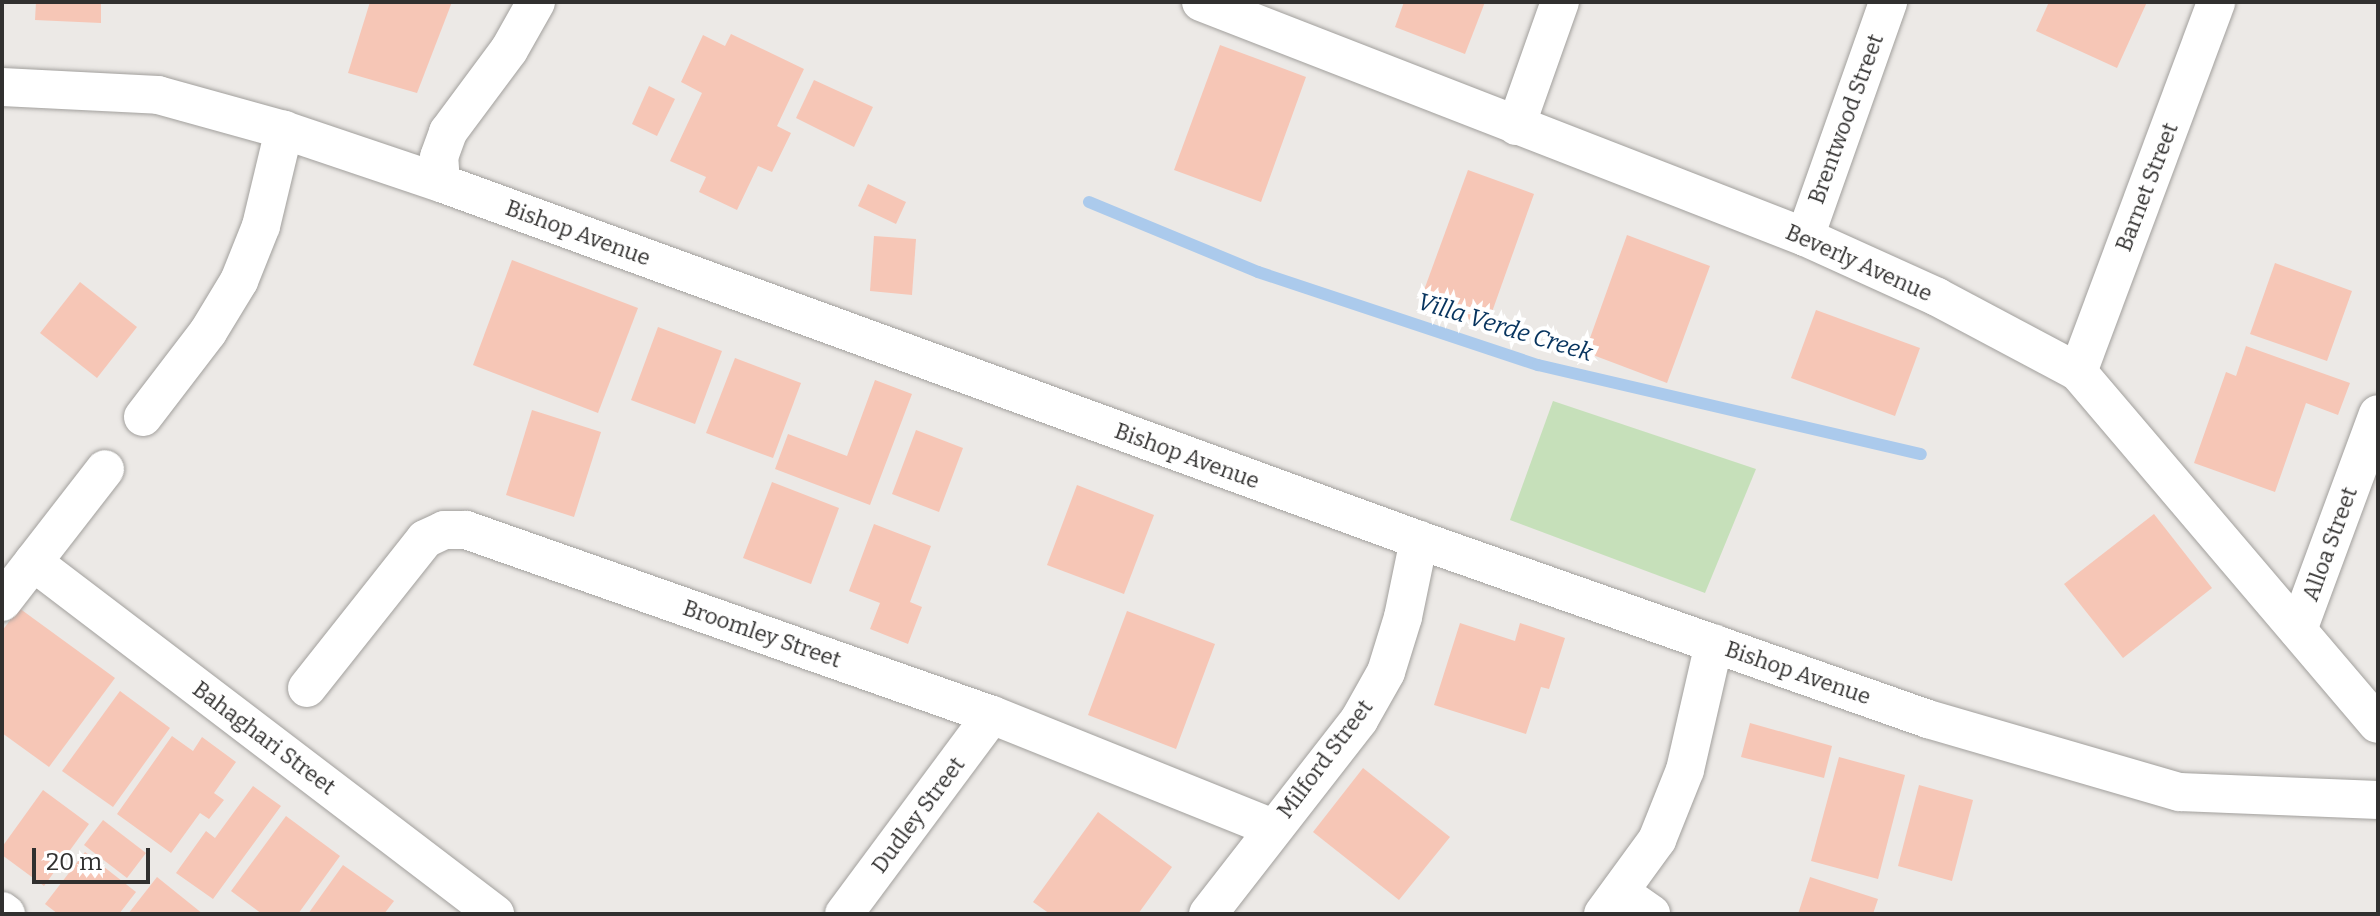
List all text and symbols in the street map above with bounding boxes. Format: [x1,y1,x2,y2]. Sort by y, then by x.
street label: Brentwood Street [1803,31,1889,207]
street label: Barnet Street [2110,119,2184,255]
street label: Bishop Avenue [502,195,654,271]
street label: Beverly Avenue [1782,219,1936,307]
water label: Villa Verde Creek [1414,288,1596,368]
street label: Bishop Avenue [1111,418,1263,494]
street label: Alloa Street [2297,483,2363,605]
street label: Broomley Street [680,595,844,673]
street label: Bishop Avenue [1722,636,1874,710]
street label: Bahaghari Street [188,676,340,800]
street label: Milford Street [1272,695,1378,823]
street label: Dudley Street [866,752,970,878]
scale bar [36,832,154,882]
text: 20 m [46,848,102,876]

